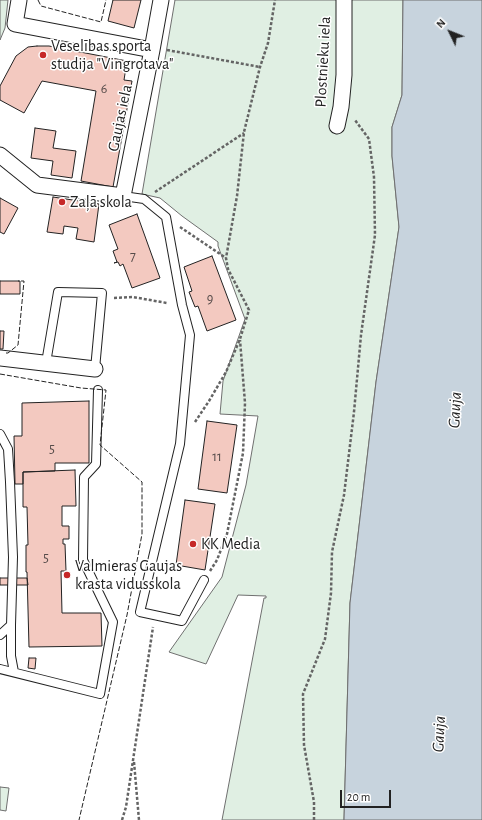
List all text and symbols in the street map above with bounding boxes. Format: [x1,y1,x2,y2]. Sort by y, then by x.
north arrow [430,12,470,52]
street label: Plostnieku iela [311,16,335,108]
text: N [434,17,447,30]
place label: Veselības sporta studija "Vingrotava" [51,36,174,74]
marker: Veselības sporta studija "Vingrotava" [38,50,48,60]
house number: 6 [101,81,107,97]
street label: Gaujas iela [104,83,136,153]
place label: Zaļā skola [70,192,132,212]
marker: Zaļā skola [57,197,67,207]
house number: 7 [130,248,136,264]
house number: 9 [207,291,213,307]
water label: Gauja [444,391,466,429]
house number: 5 [49,441,55,457]
house number: 11 [212,449,222,465]
place label: KK Media [201,534,260,554]
marker: KK Media [188,539,198,549]
house number: 5 [43,550,49,566]
place label: Valmieras Gaujas krasta vidusskola [75,556,182,594]
marker: Valmieras Gaujas krasta vidusskola [62,570,72,580]
water label: Gauja [428,715,450,753]
scale bar [342,782,393,808]
text: 20 m [347,791,370,803]

